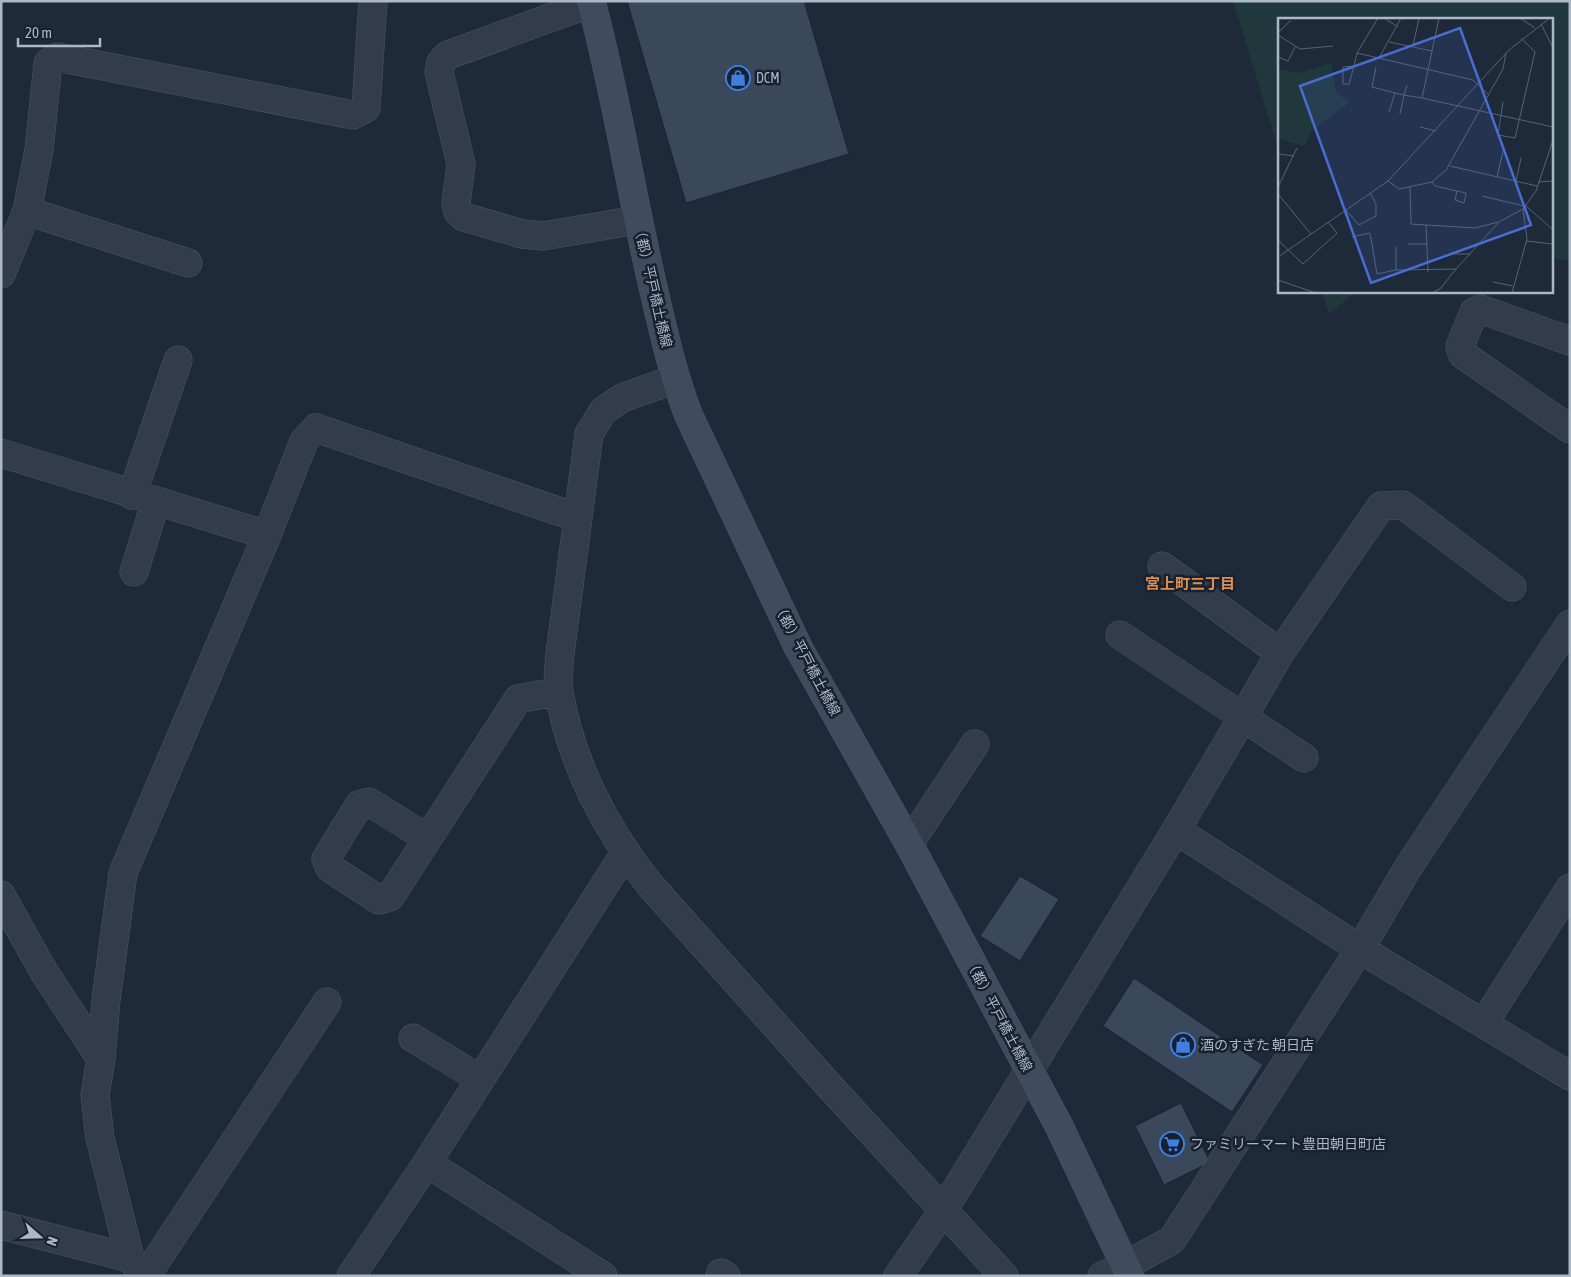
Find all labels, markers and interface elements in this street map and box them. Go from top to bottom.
scale bar [18,15,100,47]
inset map [1278,18,1554,292]
text: 20 m [25,24,52,41]
shop icon: DCM [725,65,751,91]
place label: DCM [756,70,780,86]
street label: （都）平戸橋土橋線 [631,223,675,349]
district label: 宮上町三丁目 [1145,575,1235,592]
street label: （都）平戸橋土橋線 [770,600,844,718]
street label: （都）平戸橋土橋線 [962,956,1036,1074]
shop icon: 酒のすぎた 朝日店 [1170,1032,1196,1058]
place label: 酒のすぎた 朝日店 [1200,1037,1314,1053]
supermarket icon: ファミリーマート豊田朝日町店 [1159,1131,1185,1157]
place label: ファミリーマート豊田朝日町店 [1190,1136,1386,1152]
north arrow [15,1212,65,1262]
text: N [43,1235,61,1248]

